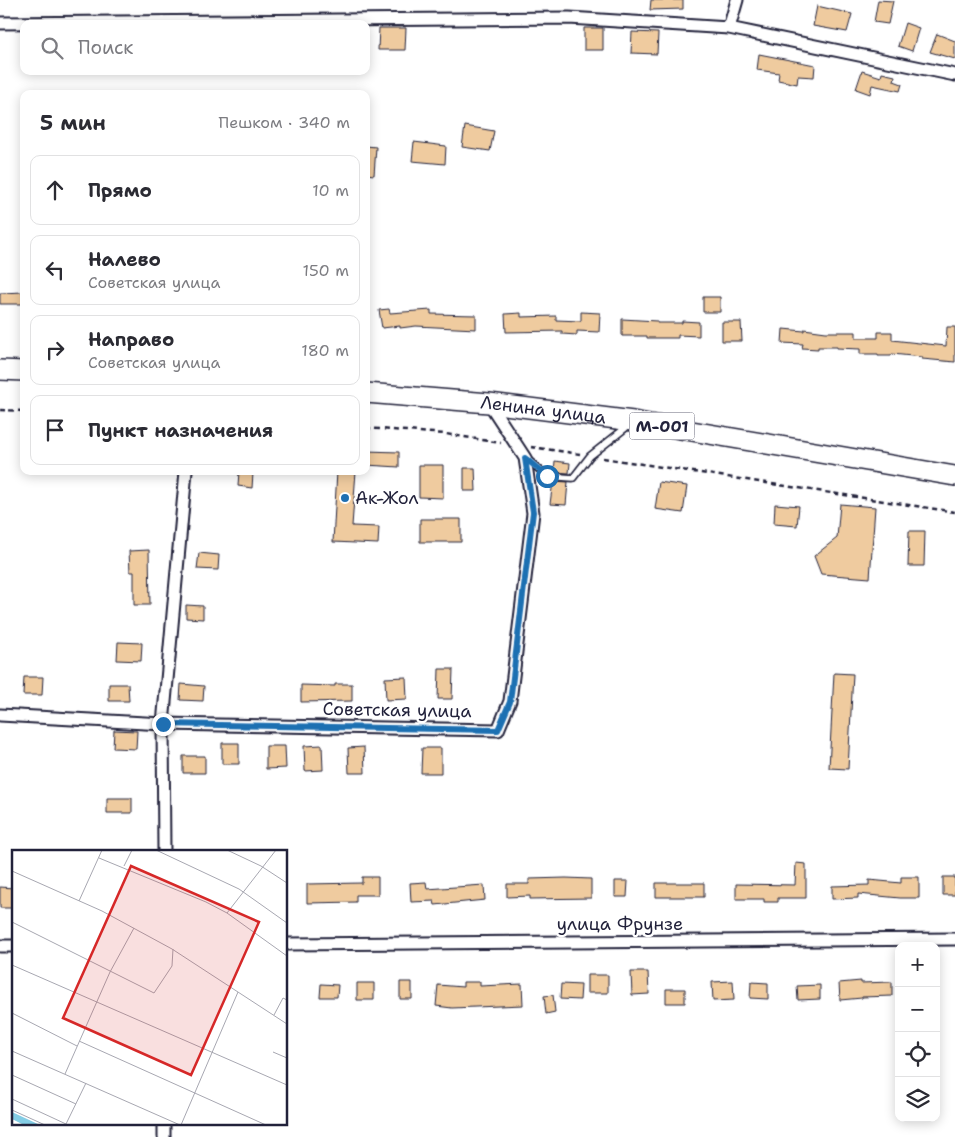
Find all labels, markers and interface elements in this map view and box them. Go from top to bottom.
search box [20,20,370,75]
icon: search [38,34,66,62]
text: Поиск [78,35,133,60]
text: 5 мин [40,109,106,137]
text: Пешком · 340 m [219,112,350,133]
icon: ahead [41,176,69,204]
text: Прямо [88,178,152,203]
text: 10 m [312,180,349,201]
text: Налево [88,247,161,272]
icon: left [41,256,69,284]
text: 150 m [302,260,349,281]
text: Советская улица [88,272,220,293]
text: Направо [88,327,174,352]
icon: right [41,336,69,364]
text: 180 m [301,340,349,361]
text: Советская улица [88,352,220,373]
street label: Ленина улица [479,390,607,430]
road number: М-001 [630,412,694,440]
icon: arrive [41,416,69,444]
text: Пункт назначения [88,418,273,443]
route start [536,465,559,488]
place label: Ак-Жол [355,486,419,510]
marker: Ак-Жол [339,492,351,504]
street label: Советская улица [322,697,472,723]
route end [152,713,175,736]
inset map [12,850,288,1124]
street label: улица Фрунзе [557,912,683,936]
map controls [895,942,940,1122]
button: + [895,942,940,987]
button: − [895,987,940,1032]
button: locate [895,1032,940,1077]
button: layers [895,1077,940,1122]

